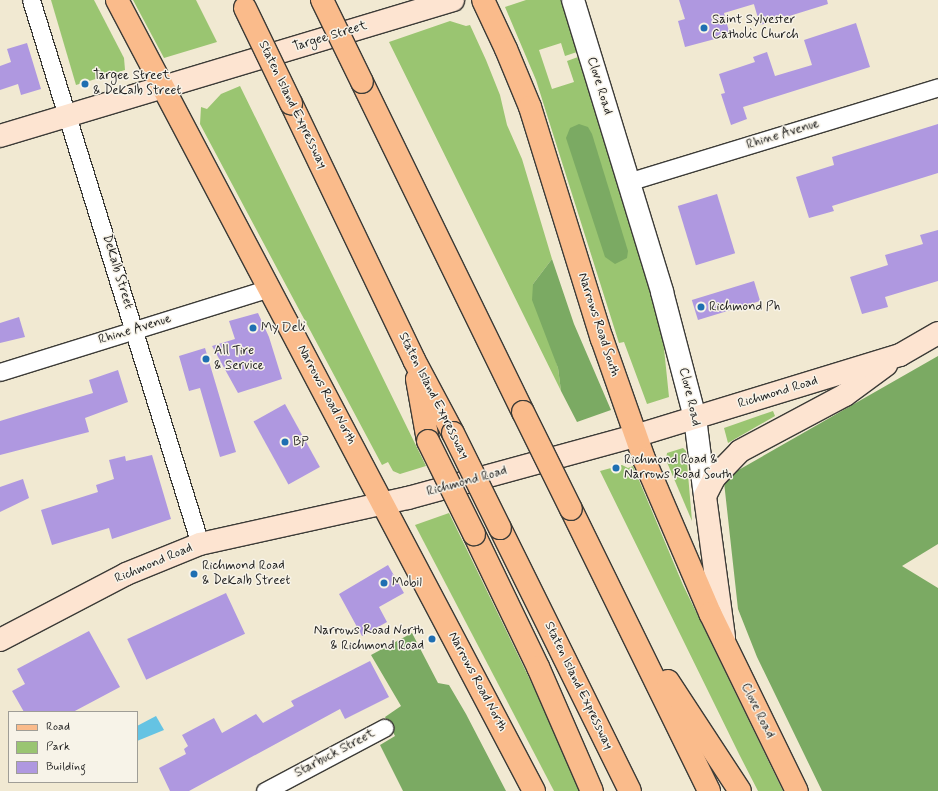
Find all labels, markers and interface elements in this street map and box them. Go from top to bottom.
place label: Saint Sylvester Catholic Church [712,13,802,44]
street label: Targee Street [291,18,369,56]
marker: Saint Sylvester Catholic Church [699,23,709,33]
street label: Staten Island Expressway [252,34,332,176]
street label: Clove Road [583,56,615,116]
place label: Targee Street & DeKalb Street [93,69,184,100]
marker: Targee Street & DeKalb Street [80,79,90,89]
street label: Rhine Avenue [744,116,822,154]
street label: DeKalb Street [98,232,136,312]
street label: Narrows Road South [574,272,622,378]
place label: Richmond Ph [709,299,780,315]
marker: Richmond Ph [696,302,706,312]
street label: Rhine Avenue [96,311,174,349]
place label: My Deli [261,320,304,336]
marker: My Deli [248,323,258,333]
street label: Staten Island Expressway [392,326,474,466]
street label: Narrows Road North [294,343,358,447]
place label: All Tire & Service [214,344,264,375]
marker: All Tire & Service [201,354,211,364]
street label: Clove Road [675,367,703,427]
street label: Richmond Road [736,373,820,413]
place label: BP [293,434,309,450]
marker: BP [280,437,290,447]
place label: Richmond Road & Narrows Road South [624,453,731,484]
marker: Richmond Road & Narrows Road South [611,463,621,473]
street label: Richmond Road [425,464,509,500]
street label: Richmond Road [113,541,195,587]
place label: Richmond Road & DeKalb Street [202,559,293,590]
marker: Richmond Road & DeKalb Street [189,569,199,579]
place label: Mobil [392,575,422,591]
marker: Mobil [379,578,389,588]
street label: Staten Island Expressway [538,615,618,757]
place label: Narrows Road North & Richmond Road [315,624,424,655]
street label: Narrows Road North [445,630,509,734]
marker: Narrows Road North & Richmond Road [427,634,437,644]
street label: Clove Road [737,681,777,741]
legend [8,711,138,783]
text: Road [46,719,70,735]
street label: Starbuck Street [292,726,378,782]
text: Park [46,739,70,755]
text: Building [46,759,86,775]

